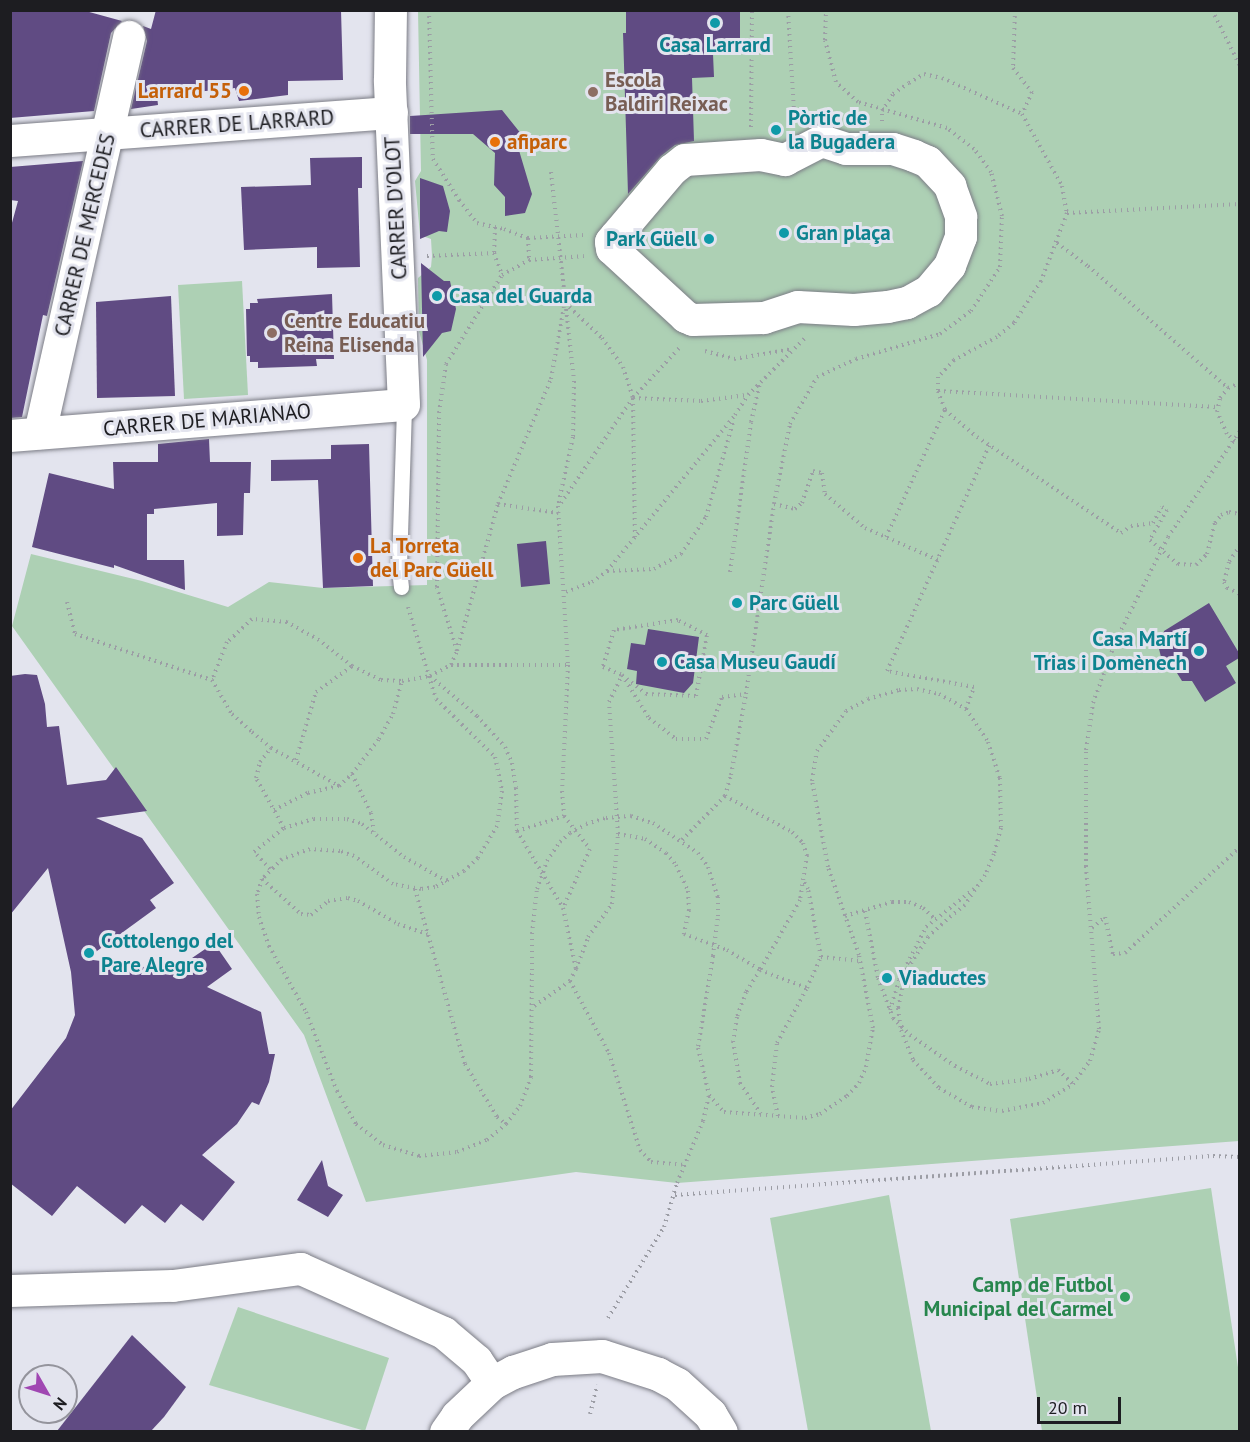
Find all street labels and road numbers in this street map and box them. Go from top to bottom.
street label: CARRER DE LARRARD [139,105,335,143]
street label: CARRER DE MERCEDES [49,131,121,339]
street label: CARRER D'OLOT [380,136,412,280]
street label: CARRER DE MARIANAO [102,398,312,442]

